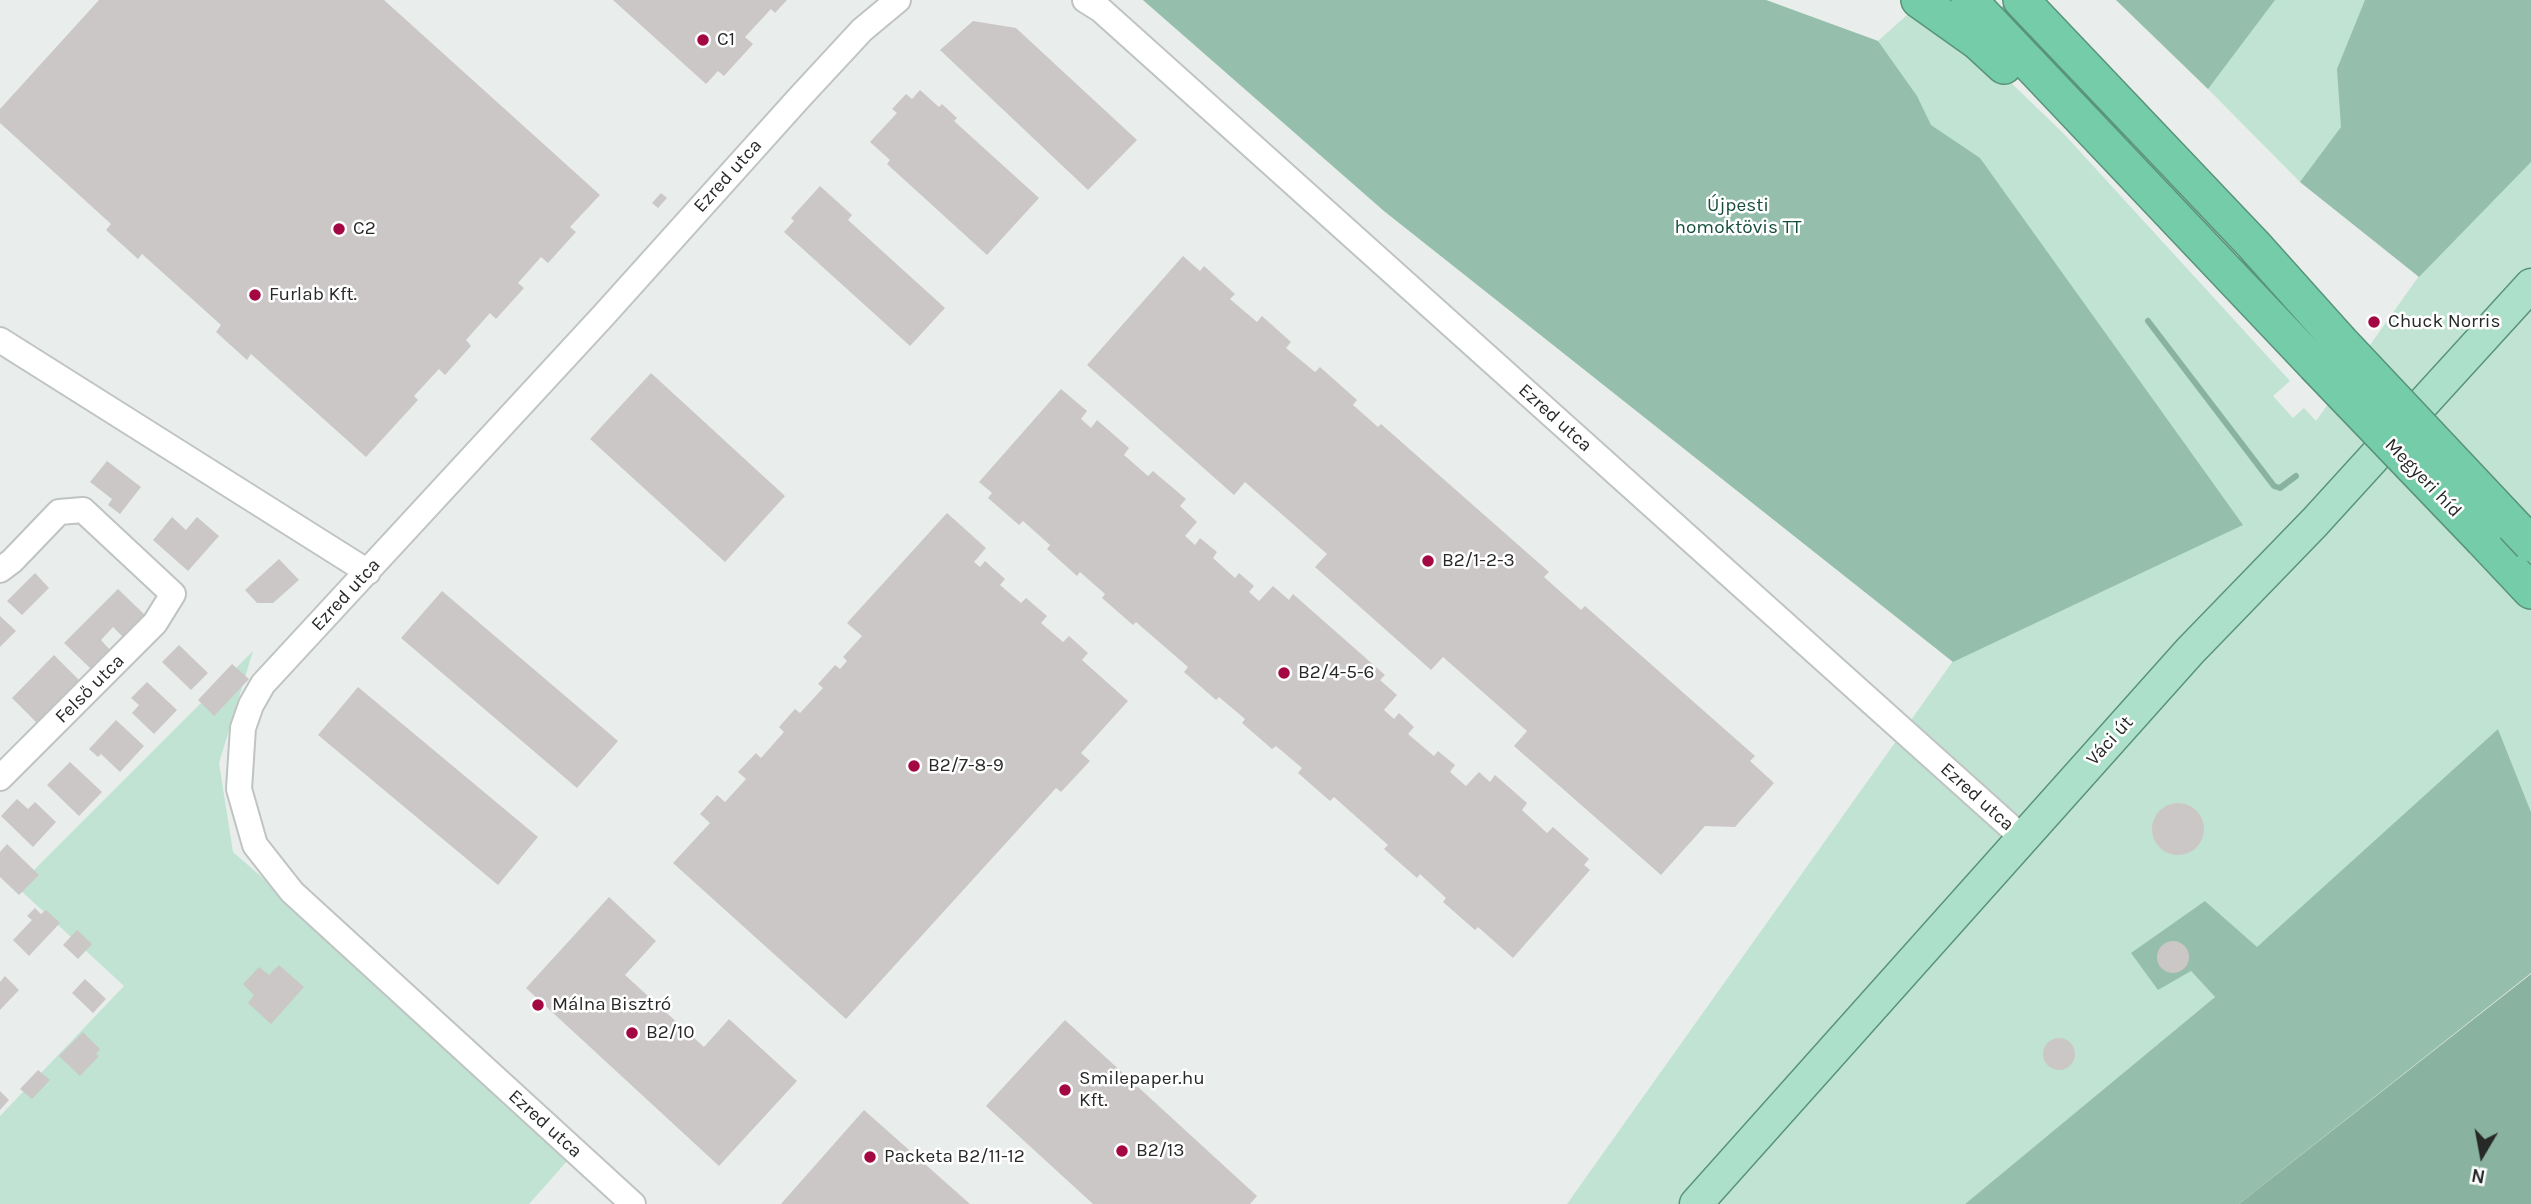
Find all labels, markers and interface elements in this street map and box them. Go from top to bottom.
place label: C1 [717,29,735,51]
marker: C1 [695,32,711,48]
street label: Ezred utca [689,135,767,217]
park label: Újpesti homoktövis TT [1675,195,1801,239]
place label: C2 [353,218,376,240]
marker: C2 [331,221,347,237]
place label: Furlab Kft. [269,284,357,306]
marker: Furlab Kft. [247,287,263,303]
place label: Chuck Norris [2388,311,2500,333]
marker: Chuck Norris [2366,314,2382,330]
street label: Ezred utca [1514,379,1596,457]
street label: Megyeri híd [2380,434,2466,522]
place label: B2/1-2-3 [1442,550,1515,572]
marker: B2/1-2-3 [1420,553,1436,569]
street label: Ezred utca [307,554,385,636]
street label: Felső utca [51,650,129,728]
place label: B2/4-5-6 [1298,662,1374,684]
marker: B2/4-5-6 [1276,665,1292,681]
street label: Váci út [2082,711,2138,771]
place label: B2/7-8-9 [928,755,1004,777]
marker: B2/7-8-9 [906,758,922,774]
street label: Ezred utca [1936,758,2018,836]
place label: Málna Bisztró [552,994,671,1016]
marker: Málna Bisztró [530,997,546,1013]
place label: B2/10 [646,1022,695,1044]
marker: B2/10 [624,1025,640,1041]
place label: Smilepaper.hu Kft. [1079,1068,1205,1112]
marker: Smilepaper.hu Kft. [1057,1082,1073,1098]
street label: Ezred utca [504,1085,586,1163]
north arrow [2447,1120,2517,1190]
place label: B2/13 [1136,1140,1185,1162]
marker: B2/13 [1114,1143,1130,1159]
place label: Packeta B2/11-12 [884,1146,1025,1168]
marker: Packeta B2/11-12 [862,1149,878,1165]
text: N [2470,1164,2487,1188]

